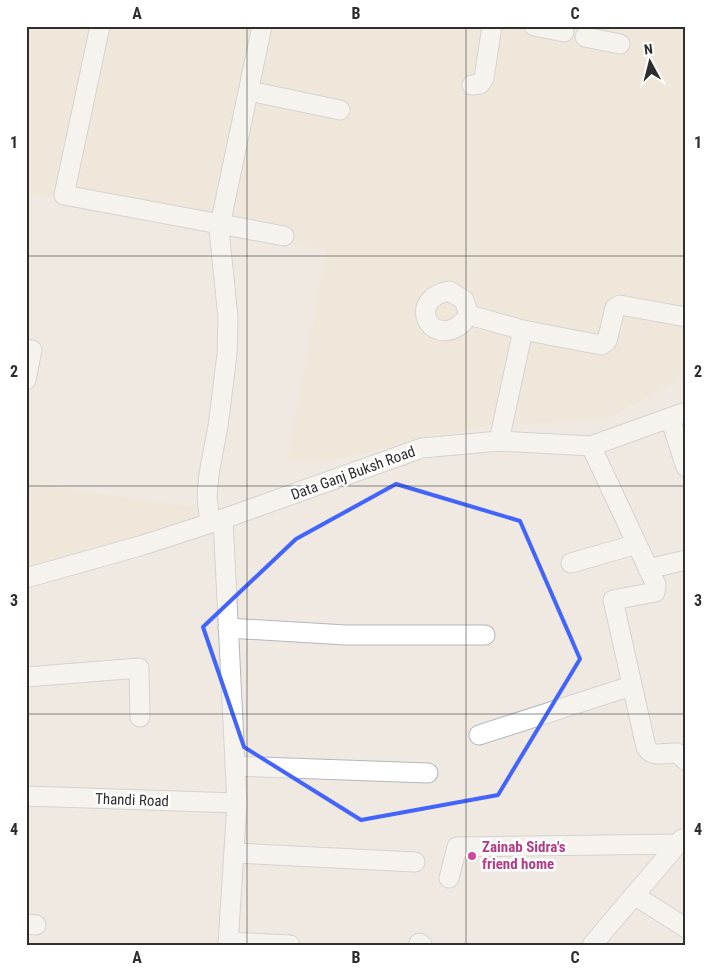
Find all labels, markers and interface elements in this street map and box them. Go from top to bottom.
text: A [132,4,142,23]
text: B [352,4,361,23]
text: C [570,4,580,23]
north arrow [624,38,674,88]
text: N [643,41,654,58]
text: 1 [10,133,18,152]
text: 1 [694,133,702,152]
text: 2 [10,362,18,381]
text: 2 [694,362,702,381]
street label: Data Ganj Buksh Road [288,442,418,504]
text: 3 [10,591,18,610]
text: 3 [694,591,702,610]
street label: Thandi Road [95,790,169,810]
text: 4 [10,820,18,839]
text: 4 [694,820,702,839]
place label: Zainab Sidra's friend home [482,838,566,873]
marker: Zainab Sidra's friend home [466,850,478,862]
text: A [132,948,142,967]
text: B [352,948,361,967]
text: C [570,948,580,967]

